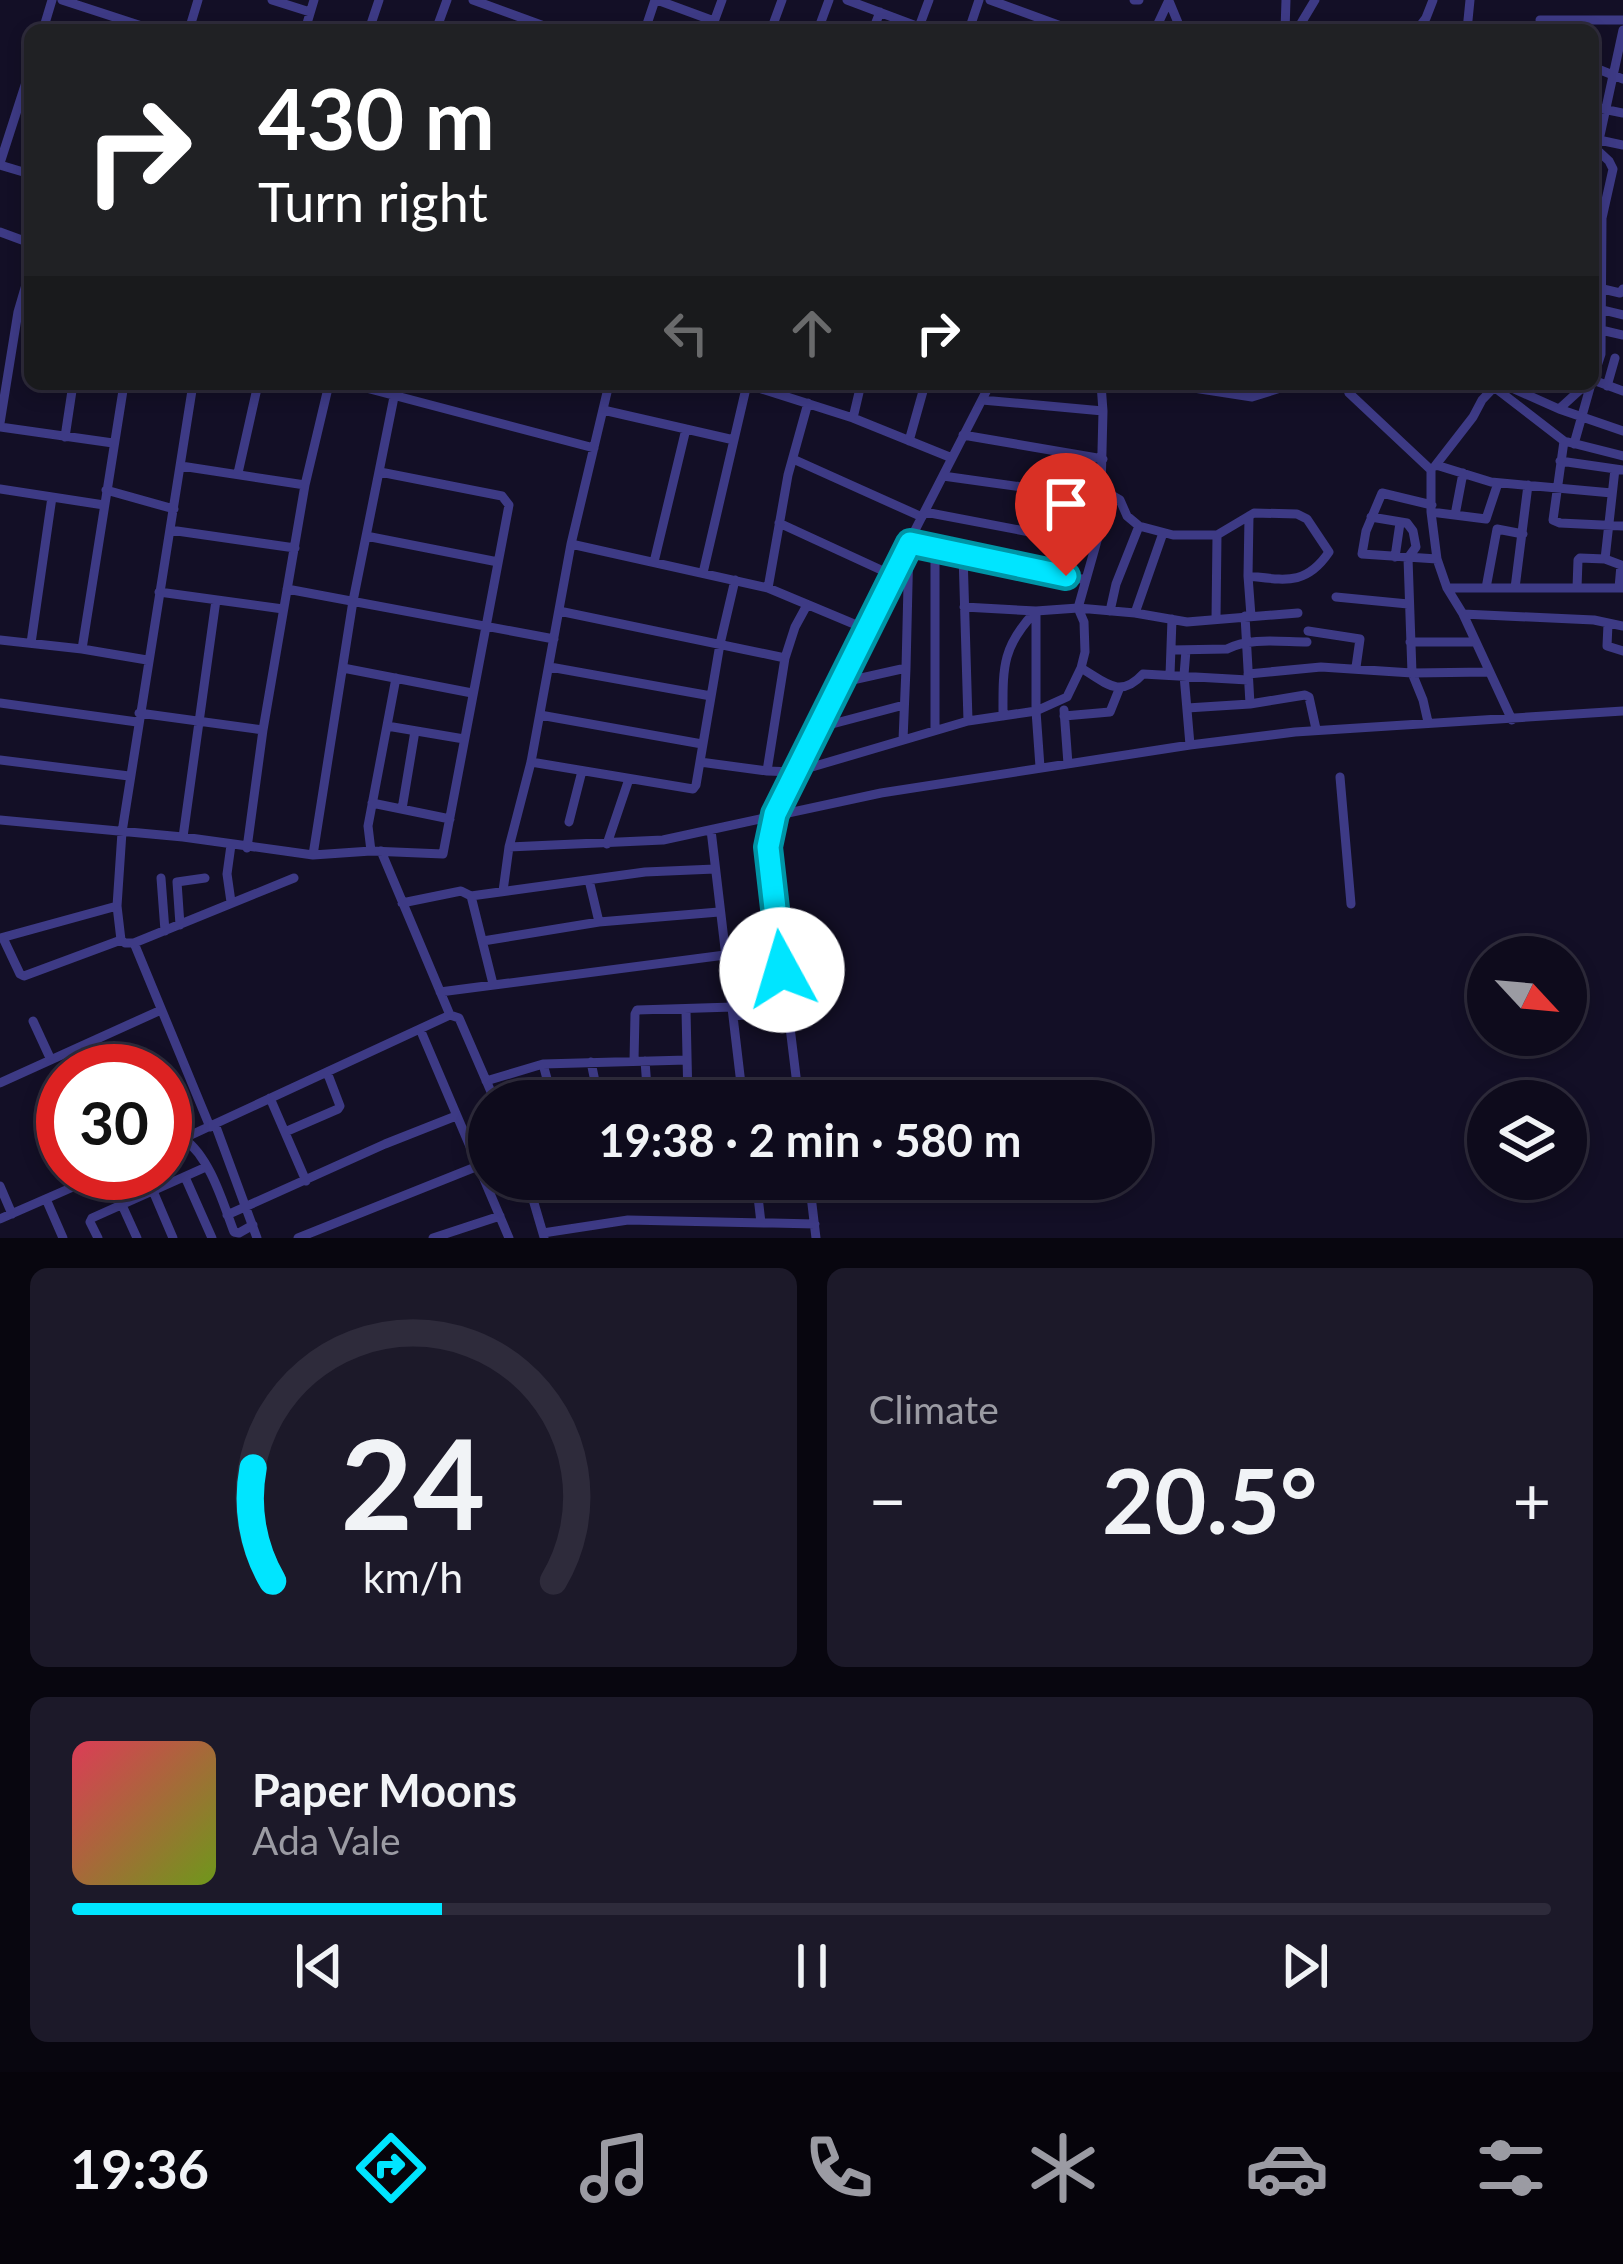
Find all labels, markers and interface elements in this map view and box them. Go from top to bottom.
text: 430 m [258,67,495,168]
icon: right [60,72,216,228]
text: Turn right [258,169,488,234]
icon: left [653,300,719,366]
icon: ahead [779,300,845,366]
icon: right [905,300,971,366]
pin [1015,453,1117,576]
icon: arrive [1033,471,1099,537]
position arrow [719,907,845,1033]
north arrow [1467,936,1587,1056]
map controls [1467,936,1587,1200]
speed limit sign: 30 [36,1044,192,1200]
button: layers [1467,1080,1587,1200]
text: 19:38 · 2 min · 580 m [599,1113,1021,1167]
text: Climate [869,1386,999,1432]
text: 24 [341,1407,486,1557]
text: 20.5° [1102,1445,1317,1553]
text: − [869,1460,907,1539]
text: + [1513,1460,1551,1539]
text: km/h [363,1550,463,1601]
text: Paper Moons [252,1763,517,1817]
text: Ada Vale [252,1817,401,1863]
icon: previous [286,1933,352,1999]
icon: pause [779,1933,845,1999]
icon: next [1272,1933,1338,1999]
icon: directions [349,2126,433,2210]
icon: music [573,2126,657,2210]
icon: phone [797,2126,881,2210]
icon: climate [1021,2126,1105,2210]
icon: car [1245,2126,1329,2210]
icon: filters [1469,2126,1553,2210]
text: 19:36 [70,2136,209,2201]

